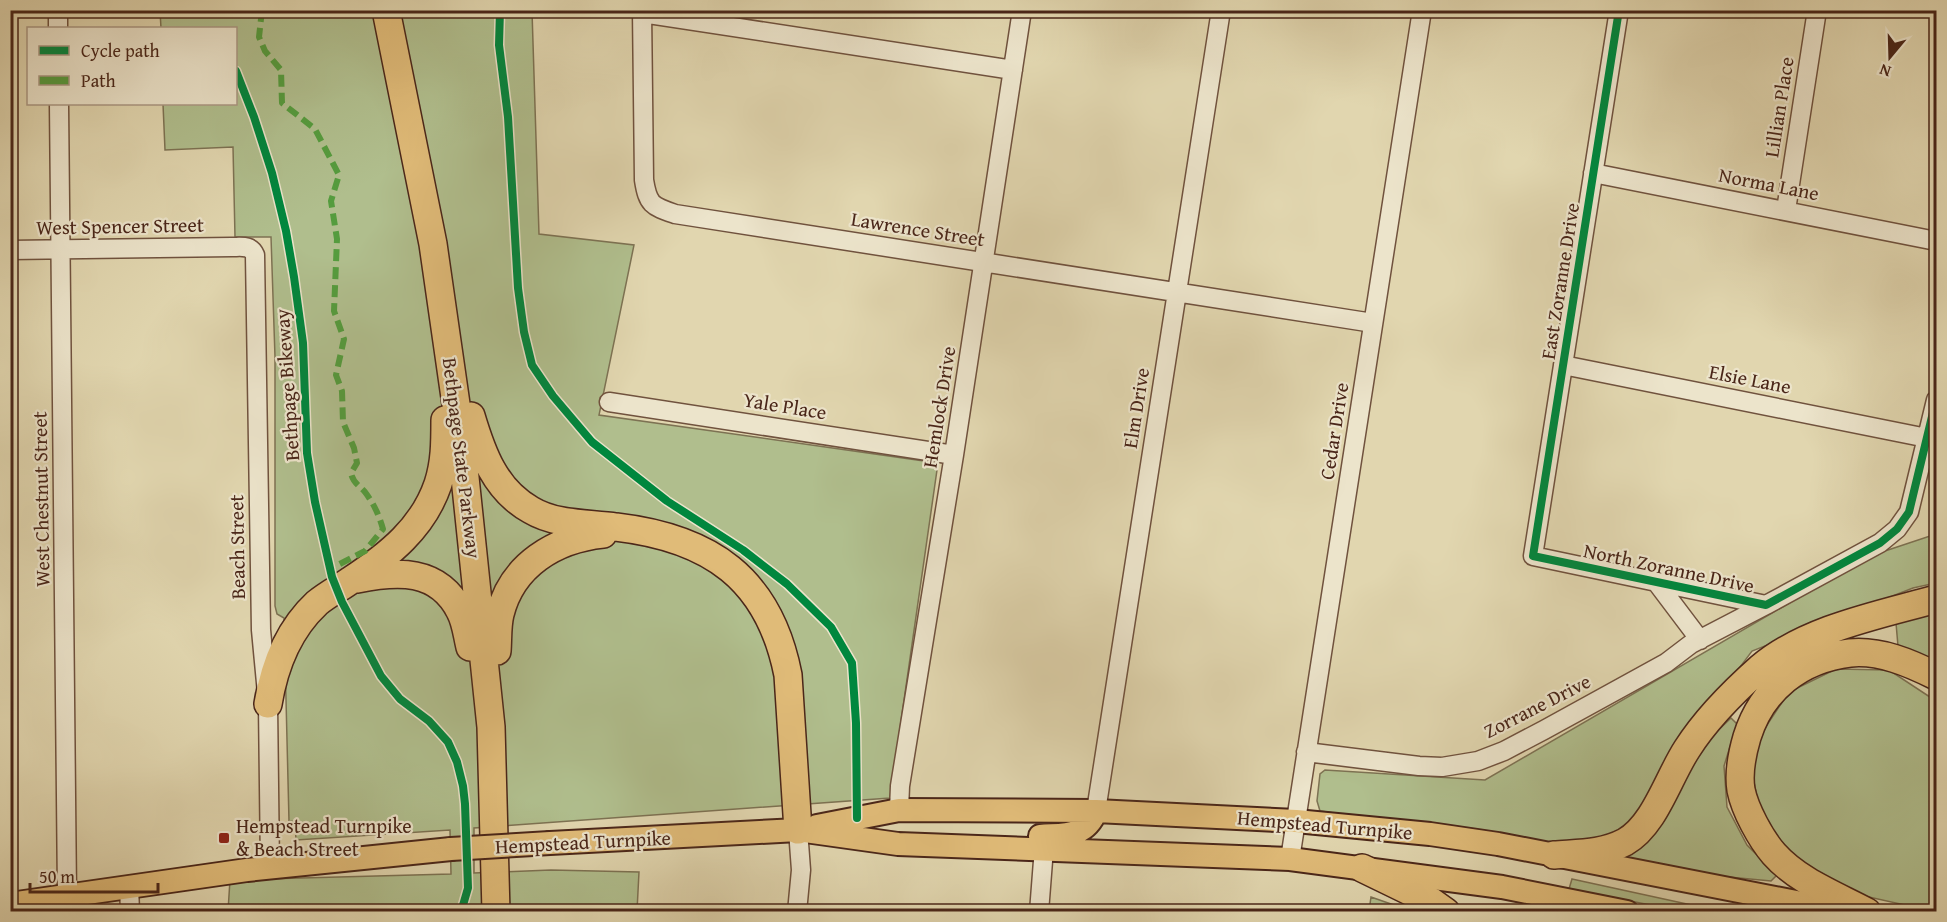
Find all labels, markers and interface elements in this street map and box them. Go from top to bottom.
legend [27,27,237,105]
north arrow [1860,27,1920,87]
text: Cycle path [81,37,160,64]
street label: Lillian Place [1756,55,1801,159]
text: N [1876,58,1894,84]
text: Path [81,67,116,94]
street label: Norma Lane [1716,160,1822,207]
street label: East Zoranne Drive [1533,200,1586,361]
street label: Lawrence Street [849,204,987,253]
street label: West Spencer Street [36,210,204,241]
street label: Bethpage Bikeway [267,308,306,462]
street label: Hemlock Drive [915,344,962,470]
street label: Bethpage State Parkway [436,356,489,560]
street label: Elsie Lane [1707,356,1794,401]
street label: Elm Drive [1115,365,1156,450]
street label: Cedar Drive [1312,380,1355,482]
street label: Yale Place [741,385,829,426]
street label: West Chestnut Street [24,411,57,587]
street label: Beach Street [221,494,252,600]
street label: North Zoranne Drive [1581,535,1757,600]
street label: Zorrane Drive [1478,666,1595,745]
street label: Hempstead Turnpike [1236,802,1414,847]
place label: Hempstead Turnpike & Beach Street [236,811,412,863]
street label: Hempstead Turnpike [494,822,671,861]
marker: Hempstead Turnpike & Beach Street [217,831,231,845]
scale bar [30,856,158,894]
text: 50 m [39,863,75,890]

